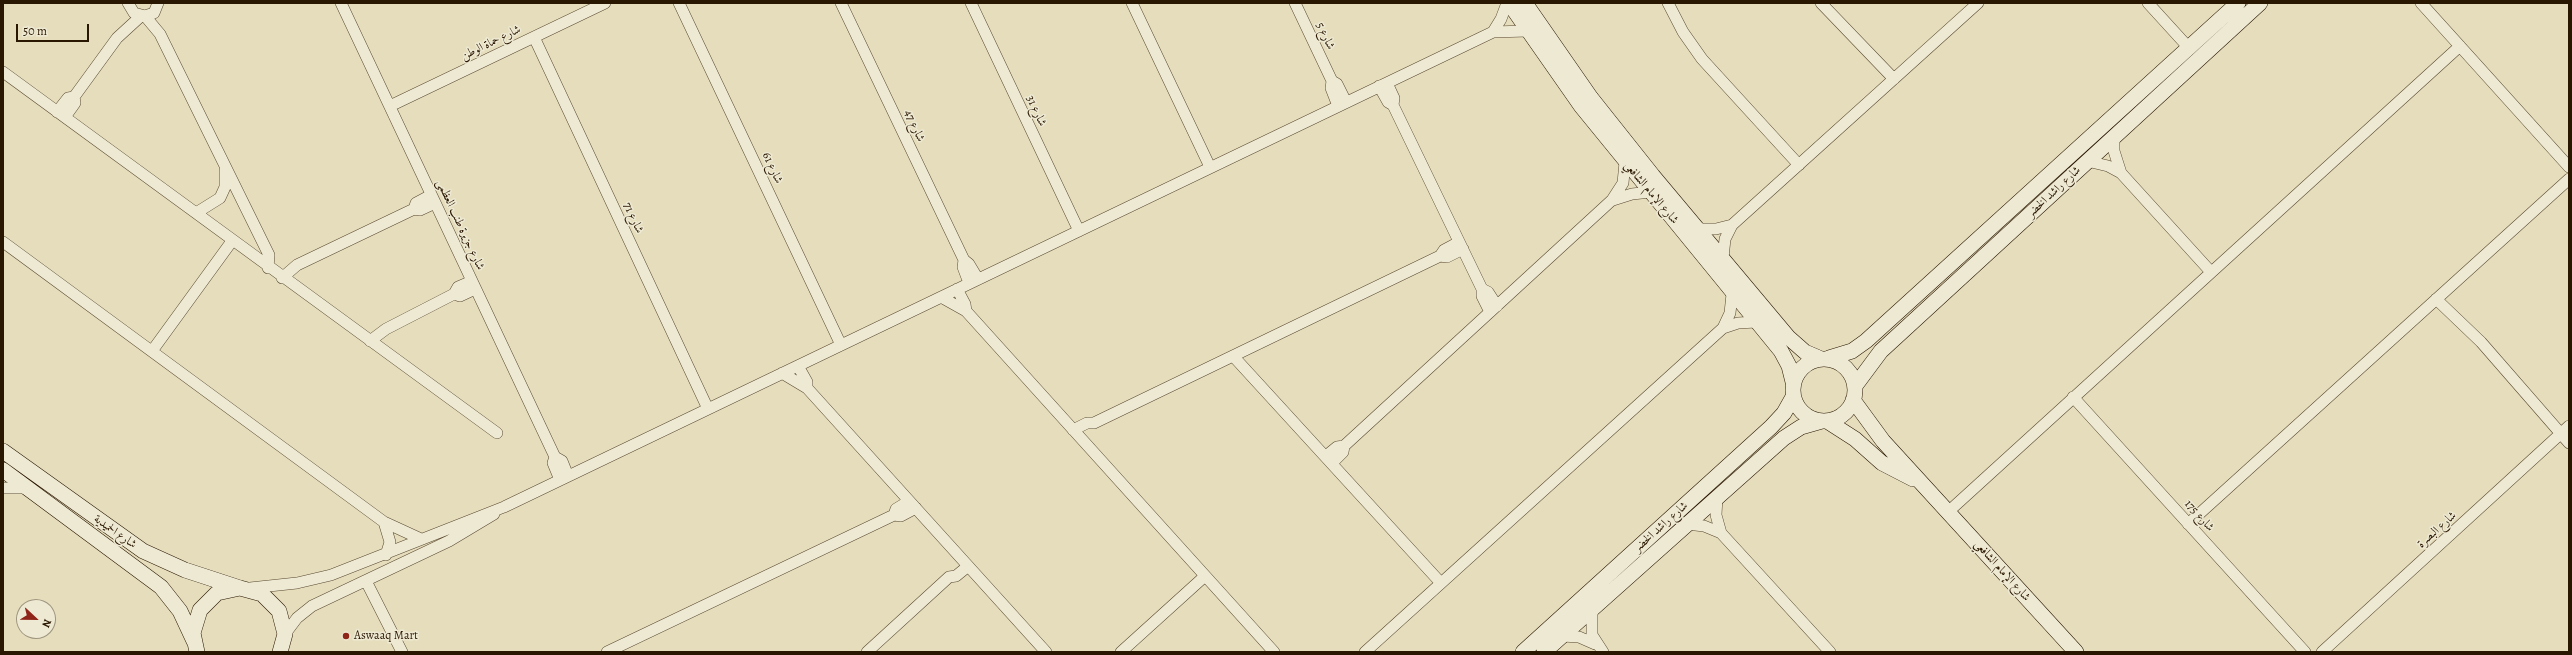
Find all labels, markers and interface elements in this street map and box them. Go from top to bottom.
scale bar [18,16,91,42]
street label: شارع 5 [1312,20,1338,52]
street label: شارع حماة الوطن [459,22,523,64]
text: 50 m [23,23,47,39]
street label: شارع 31 [1023,93,1049,129]
street label: شارع 47 [900,108,928,144]
street label: شارع 61 [759,150,785,186]
street label: شارع الإمام الشافعي [1621,159,1681,227]
street label: شارع راشد الخضر [2024,163,2084,221]
street label: شارع جزيرة طنب العظمى [433,177,487,273]
street label: شارع 71 [620,200,646,236]
street label: شارع 175 [2181,497,2217,535]
street label: شارع راشد الخضر [1631,499,1691,555]
street label: شارع البصرة [2414,509,2460,551]
street label: شارع الحميدية [91,512,139,552]
street label: شارع الإمام الشافعي [1971,538,2033,604]
north arrow [16,599,56,639]
text: N [38,617,55,630]
place label: Aswaaq Mart [354,629,418,643]
marker: Aswaaq Mart [341,631,351,641]

